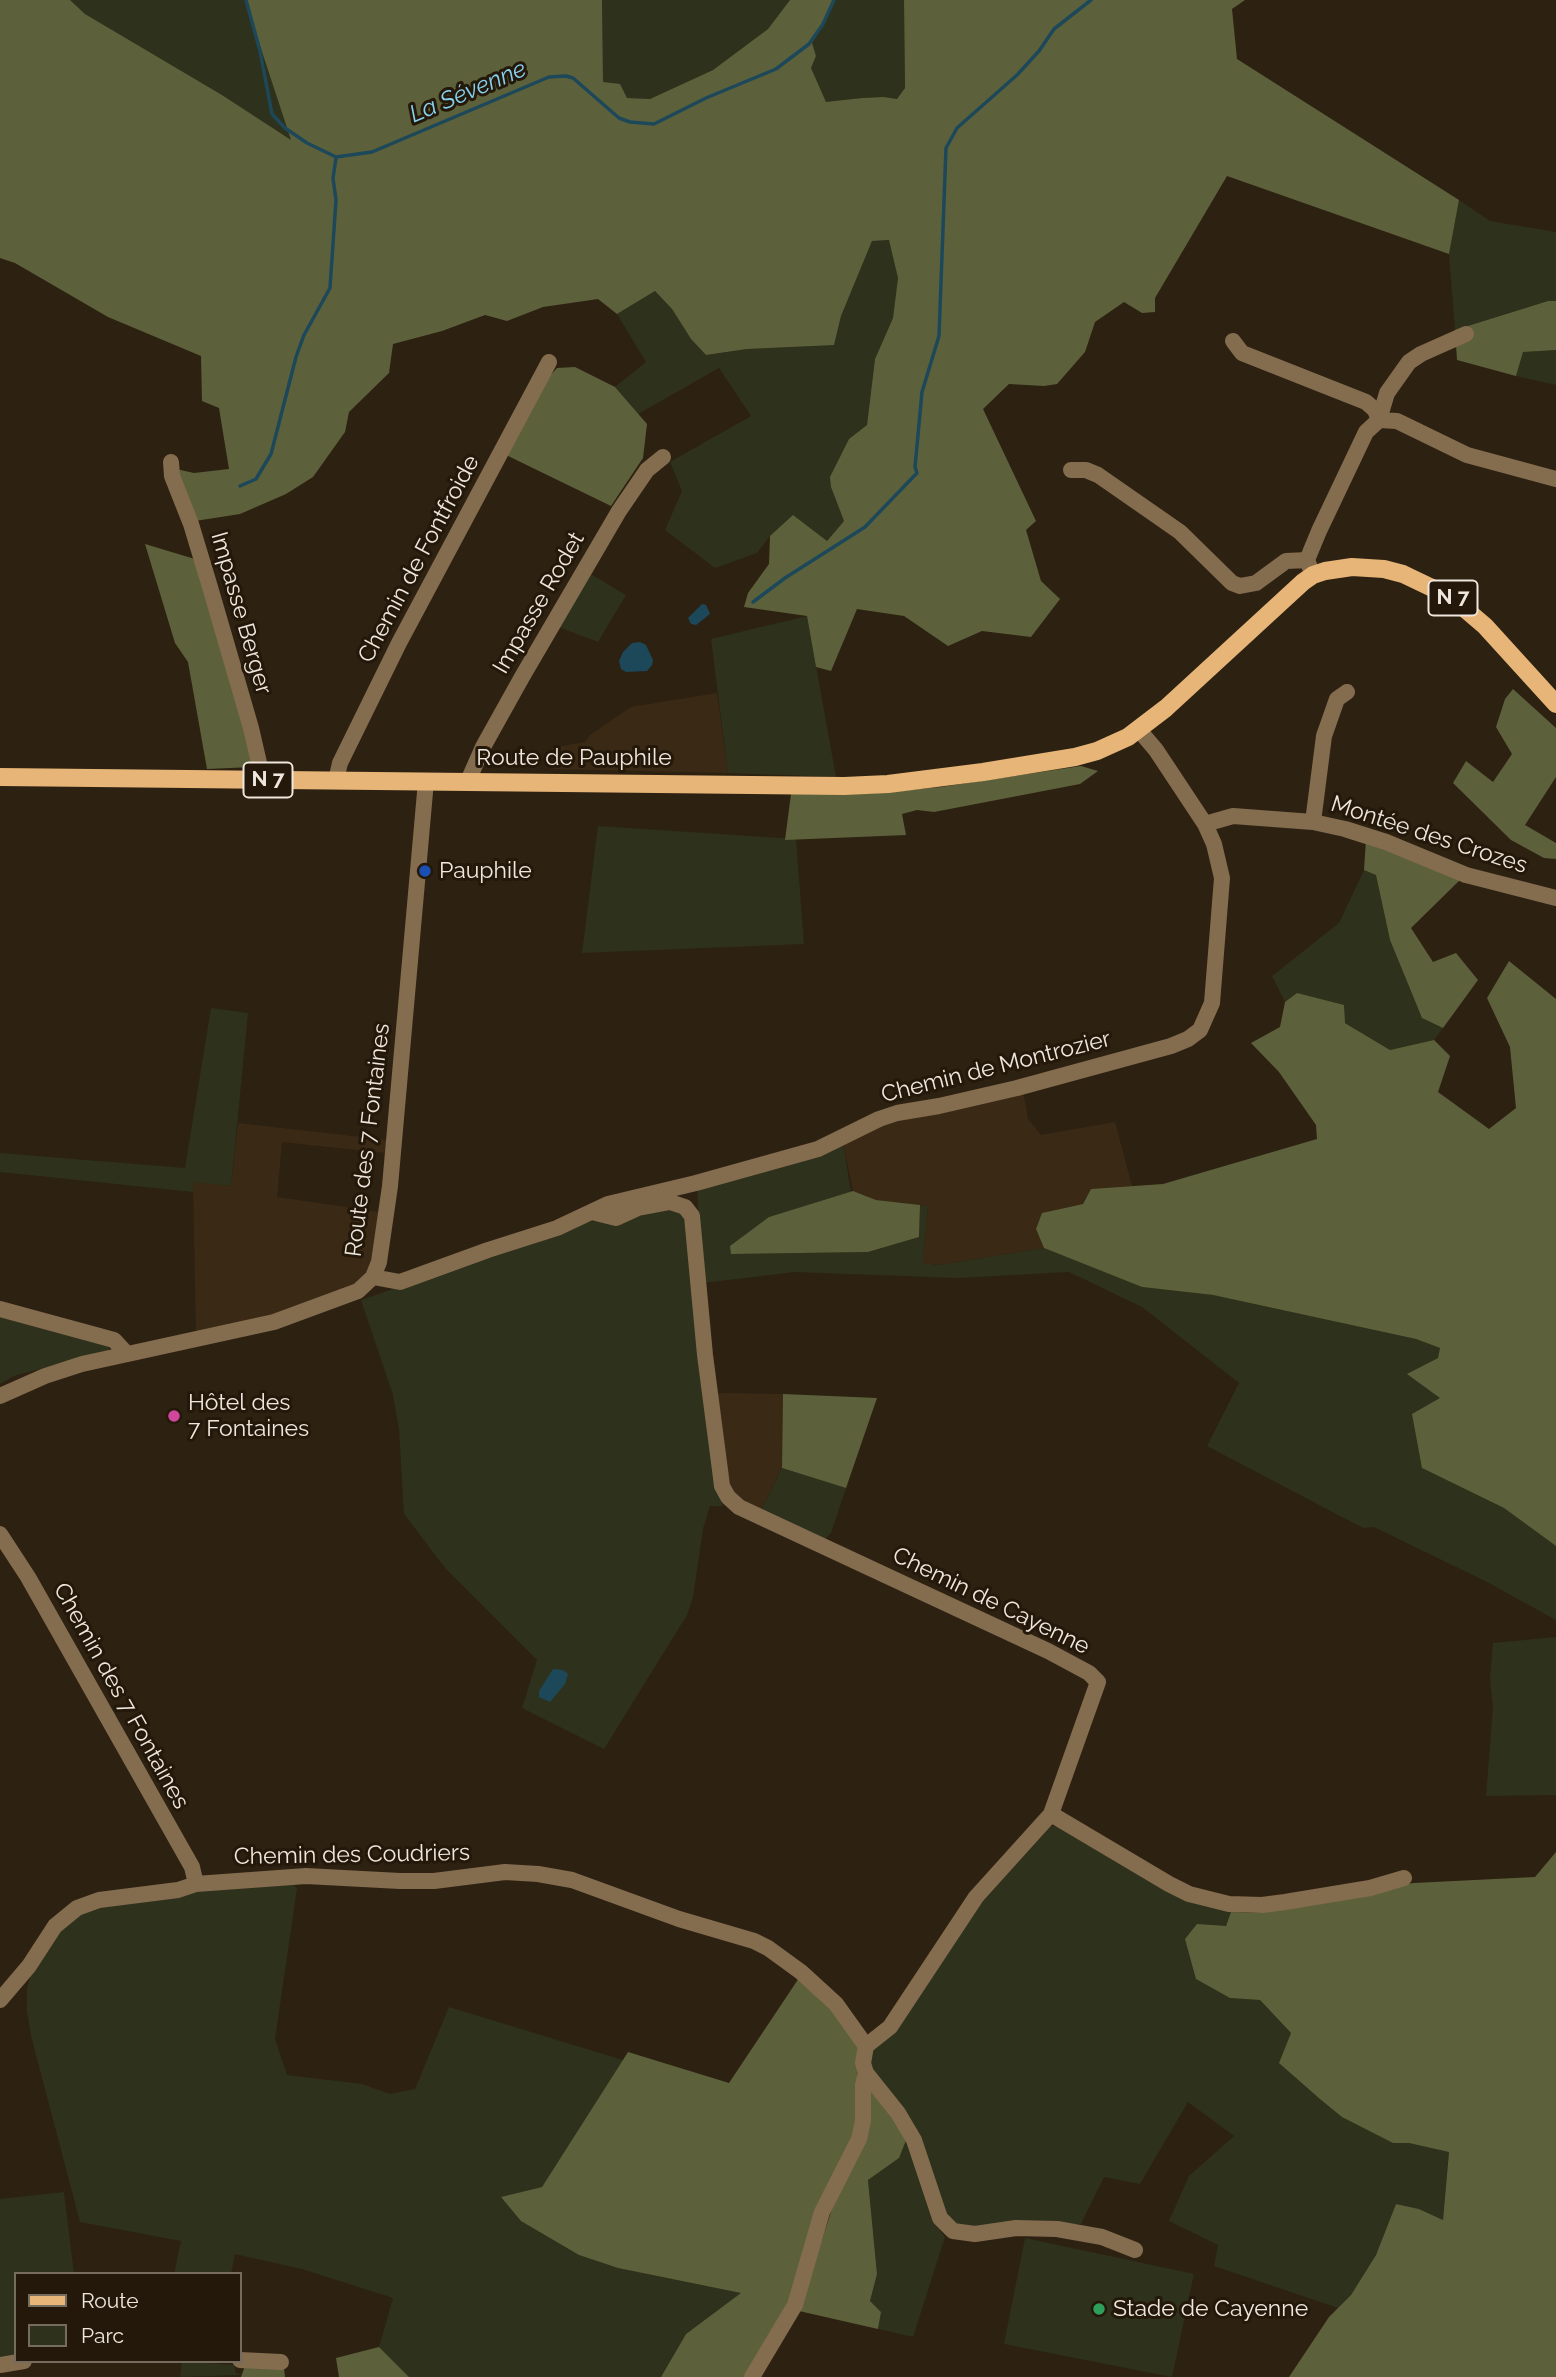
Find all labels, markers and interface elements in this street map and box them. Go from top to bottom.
water label: La Sévenne [405,55,531,129]
street label: Chemin de Fontfroide [353,451,485,667]
street label: Impasse Rodet [487,527,591,679]
street label: Impasse Berger [205,529,277,697]
road number: N 7 [1428,580,1478,616]
street label: Route de Pauphile [476,744,672,772]
road number: N 7 [244,762,292,798]
street label: Montée des Crozes [1327,790,1531,880]
place label: Pauphile [439,857,532,885]
marker: Pauphile [417,863,433,879]
street label: Route des 7 Fontaines [340,1022,396,1258]
street label: Chemin de Montrozier [878,1025,1114,1109]
place label: Hôtel des 7 Fontaines [188,1389,309,1443]
marker: Hôtel des 7 Fontaines [166,1408,182,1424]
street label: Chemin de Cayenne [888,1541,1094,1661]
street label: Chemin des 7 Fontaines [47,1578,195,1814]
street label: Chemin des Coudriers [234,1839,470,1871]
legend [14,2272,242,2363]
text: Route [81,2288,139,2313]
place label: Stade de Cayenne [1113,2295,1308,2323]
marker: Stade de Cayenne [1091,2301,1107,2317]
text: Parc [81,2323,124,2348]

